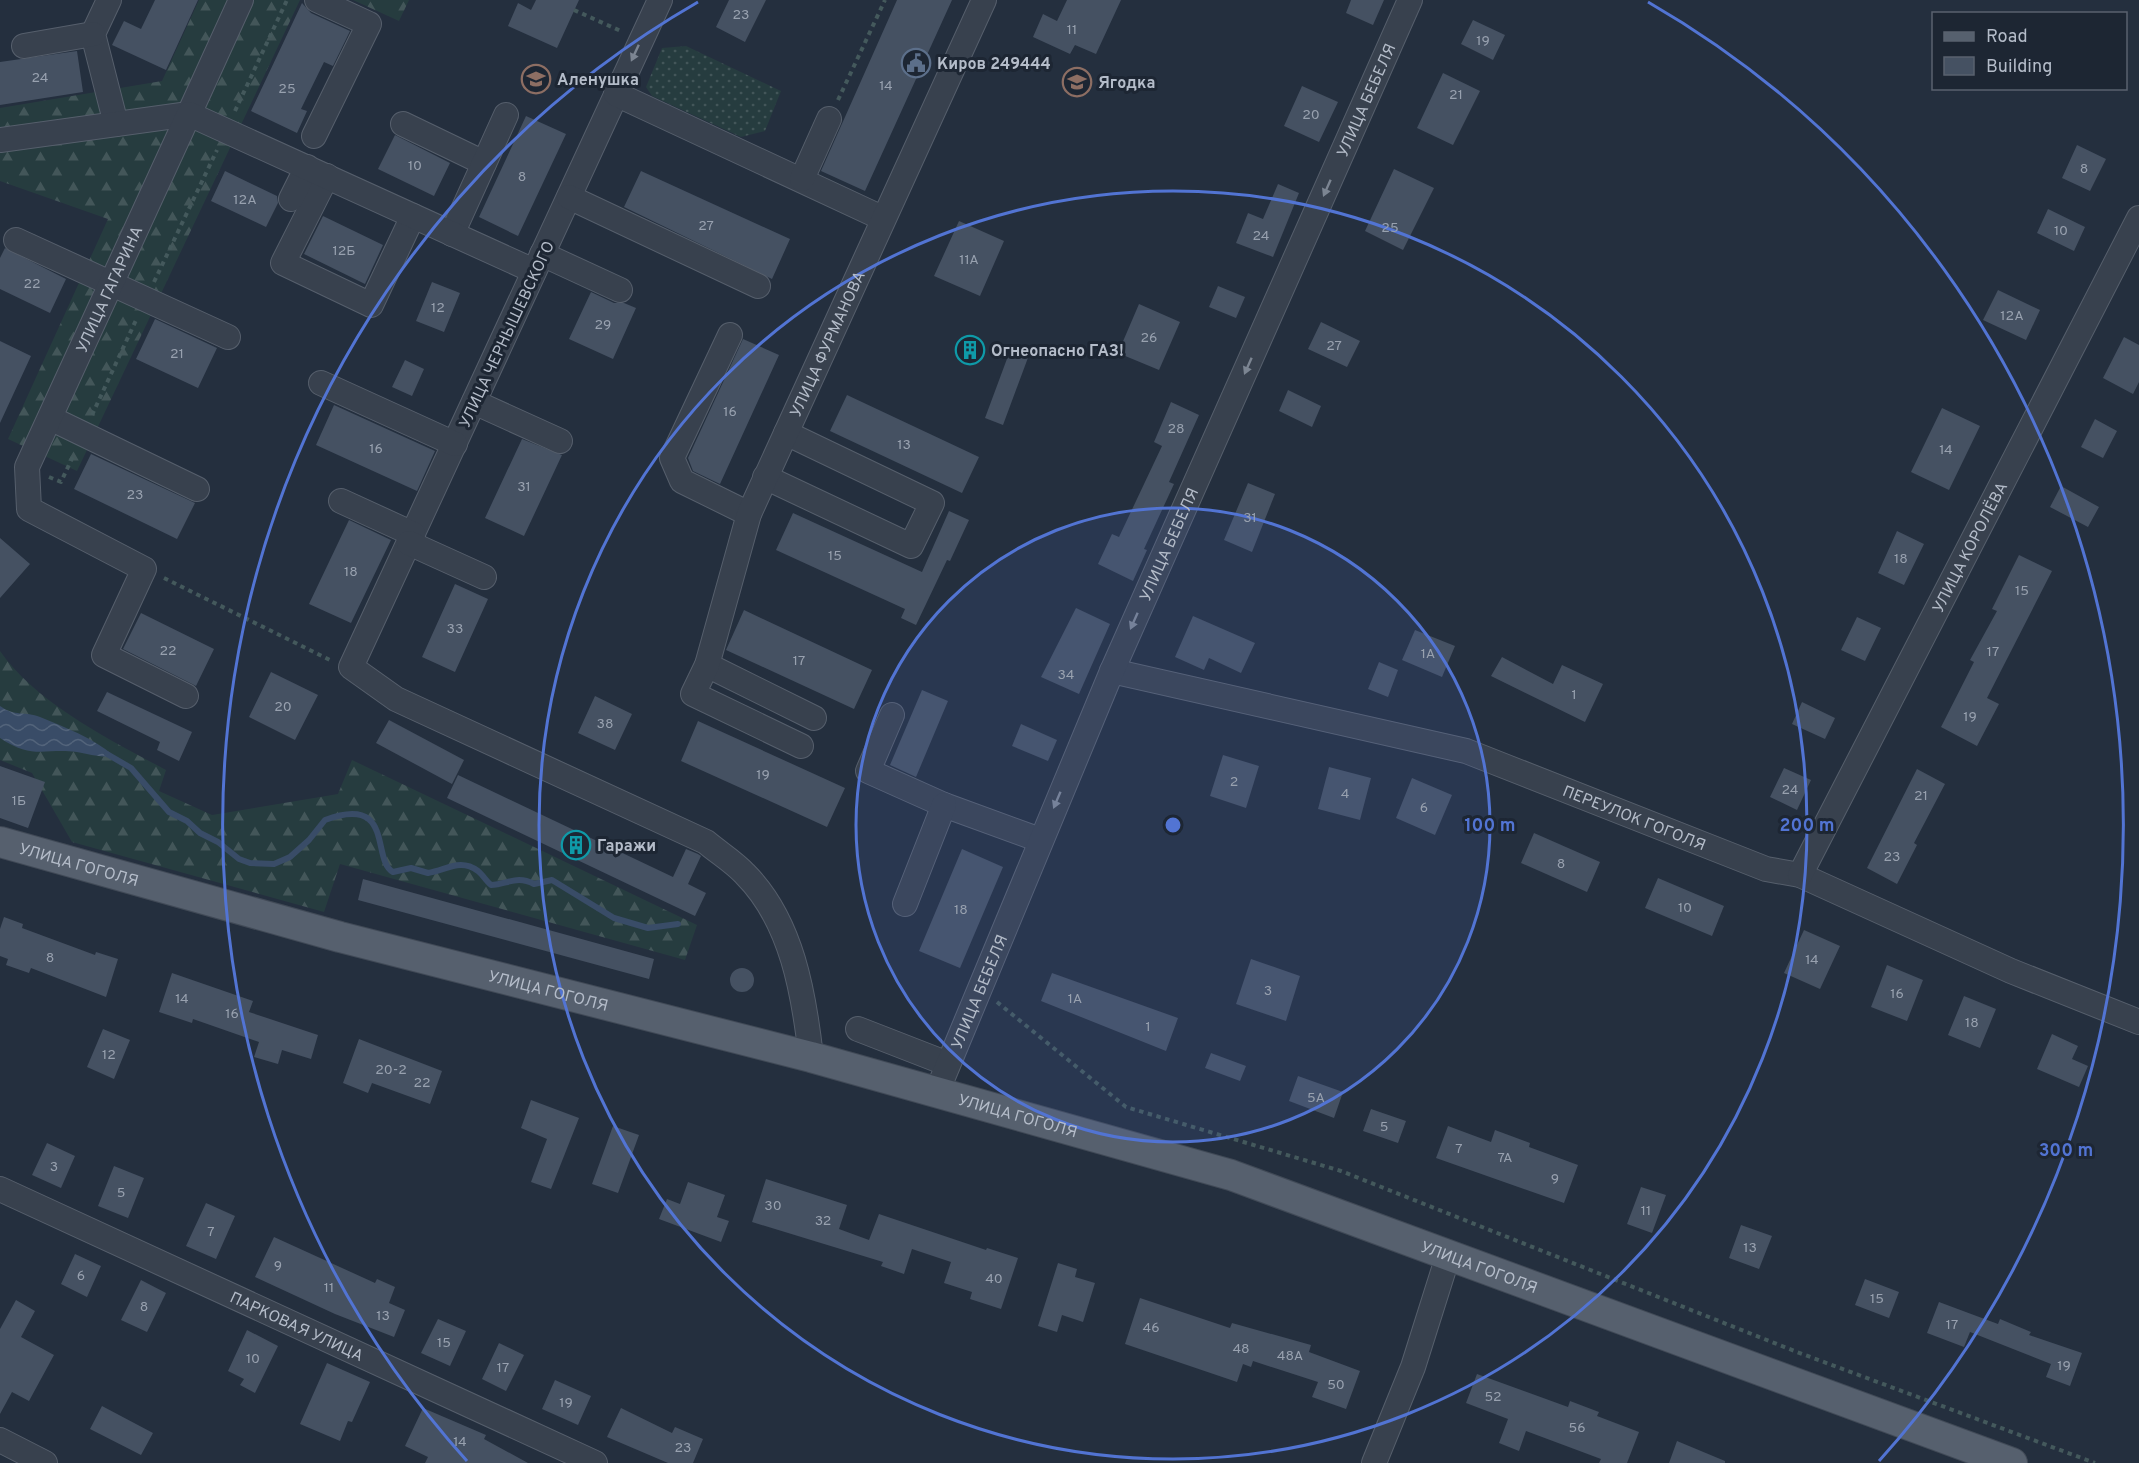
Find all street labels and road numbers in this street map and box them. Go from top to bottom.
street label: УЛИЦА БЕБЕЛЯ [1333,41,1401,161]
street label: УЛИЦА ГАГАРИНА [73,223,148,357]
street label: УЛИЦА ЧЕРНЫШЕВСКОГО [456,238,560,432]
street label: УЛИЦА ФУРМАНОВА [787,268,871,421]
street label: УЛИЦА КОРОЛЁВА [1929,479,2013,617]
street label: УЛИЦА БЕБЕЛЯ [1136,485,1204,605]
street label: ПЕРЕУЛОК ГОГОЛЯ [1559,782,1708,856]
street label: УЛИЦА ГОГОЛЯ [16,840,140,892]
street label: УЛИЦА БЕБЕЛЯ [948,932,1013,1053]
street label: УЛИЦА ГОГОЛЯ [486,967,610,1017]
street label: УЛИЦА ГОГОЛЯ [955,1091,1079,1143]
street label: УЛИЦА ГОГОЛЯ [1417,1238,1540,1299]
street label: ПАРКОВАЯ УЛИЦА [226,1288,366,1367]

